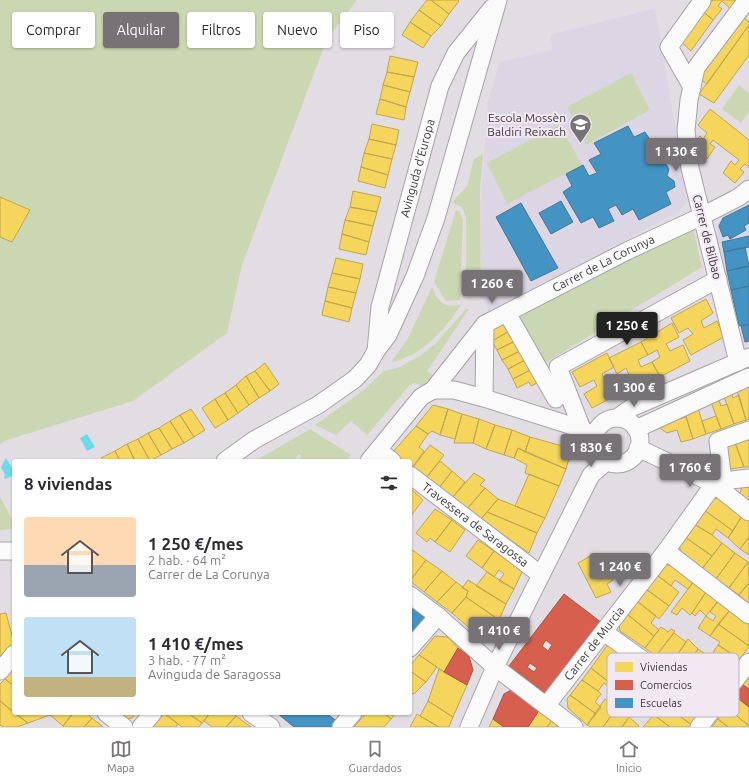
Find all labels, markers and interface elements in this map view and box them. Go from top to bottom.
chip: Comprar [12,12,95,48]
chip: Alquilar [103,12,179,48]
chip: Filtros [187,12,255,48]
chip: Nuevo [263,12,332,48]
chip: Piso [340,12,394,48]
place label: Escola Mossèn Baldiri Reixach [487,111,566,138]
school or university icon: Escola Mossèn Baldiri Reixach [568,112,594,145]
street label: Avinguda d'Europa [398,118,437,219]
pin: 1 130 € [639,138,713,172]
text: 1 130 € [655,144,697,158]
street label: Carrer de Bilbao [691,193,724,281]
street label: Carrer de La Corunya [550,232,656,294]
pin: 1 260 € [455,270,529,304]
text: 1 260 € [471,276,513,290]
pin: 1 250 € [590,312,664,346]
text: 1 250 € [606,318,648,332]
pin: 1 300 € [597,374,671,408]
text: 1 300 € [613,380,655,394]
pin: 1 830 € [554,434,628,468]
text: 1 830 € [570,440,612,454]
pin: 1 760 € [653,454,727,488]
text: 1 760 € [669,460,711,474]
icon: filters [378,472,400,494]
text: 8 viviendas [24,474,112,493]
street label: Travessera de Saragossa [420,480,531,569]
icon: home [56,533,104,581]
text: 1 250 €/mes [148,534,244,553]
text: 2 hab. · 64 m² [148,553,226,567]
pin: 1 240 € [583,553,657,587]
text: 1 240 € [599,559,641,573]
text: Carrer de La Corunya [148,567,270,581]
street label: Carrer de Murcia [561,604,627,683]
pin: 1 410 € [462,617,536,651]
text: 1 410 € [478,623,520,637]
icon: home [56,633,104,681]
text: 1 410 €/mes [148,634,244,653]
text: 3 hab. · 77 m² [148,653,226,667]
legend [607,653,739,717]
text: Viviendas [640,661,687,673]
text: Avinguda de Saragossa [148,667,281,681]
text: Comercios [640,679,692,691]
text: Escuelas [640,697,682,709]
tab: Mapa [107,738,134,774]
tab: Guardados [349,738,402,774]
tab: Inicio [616,738,642,774]

